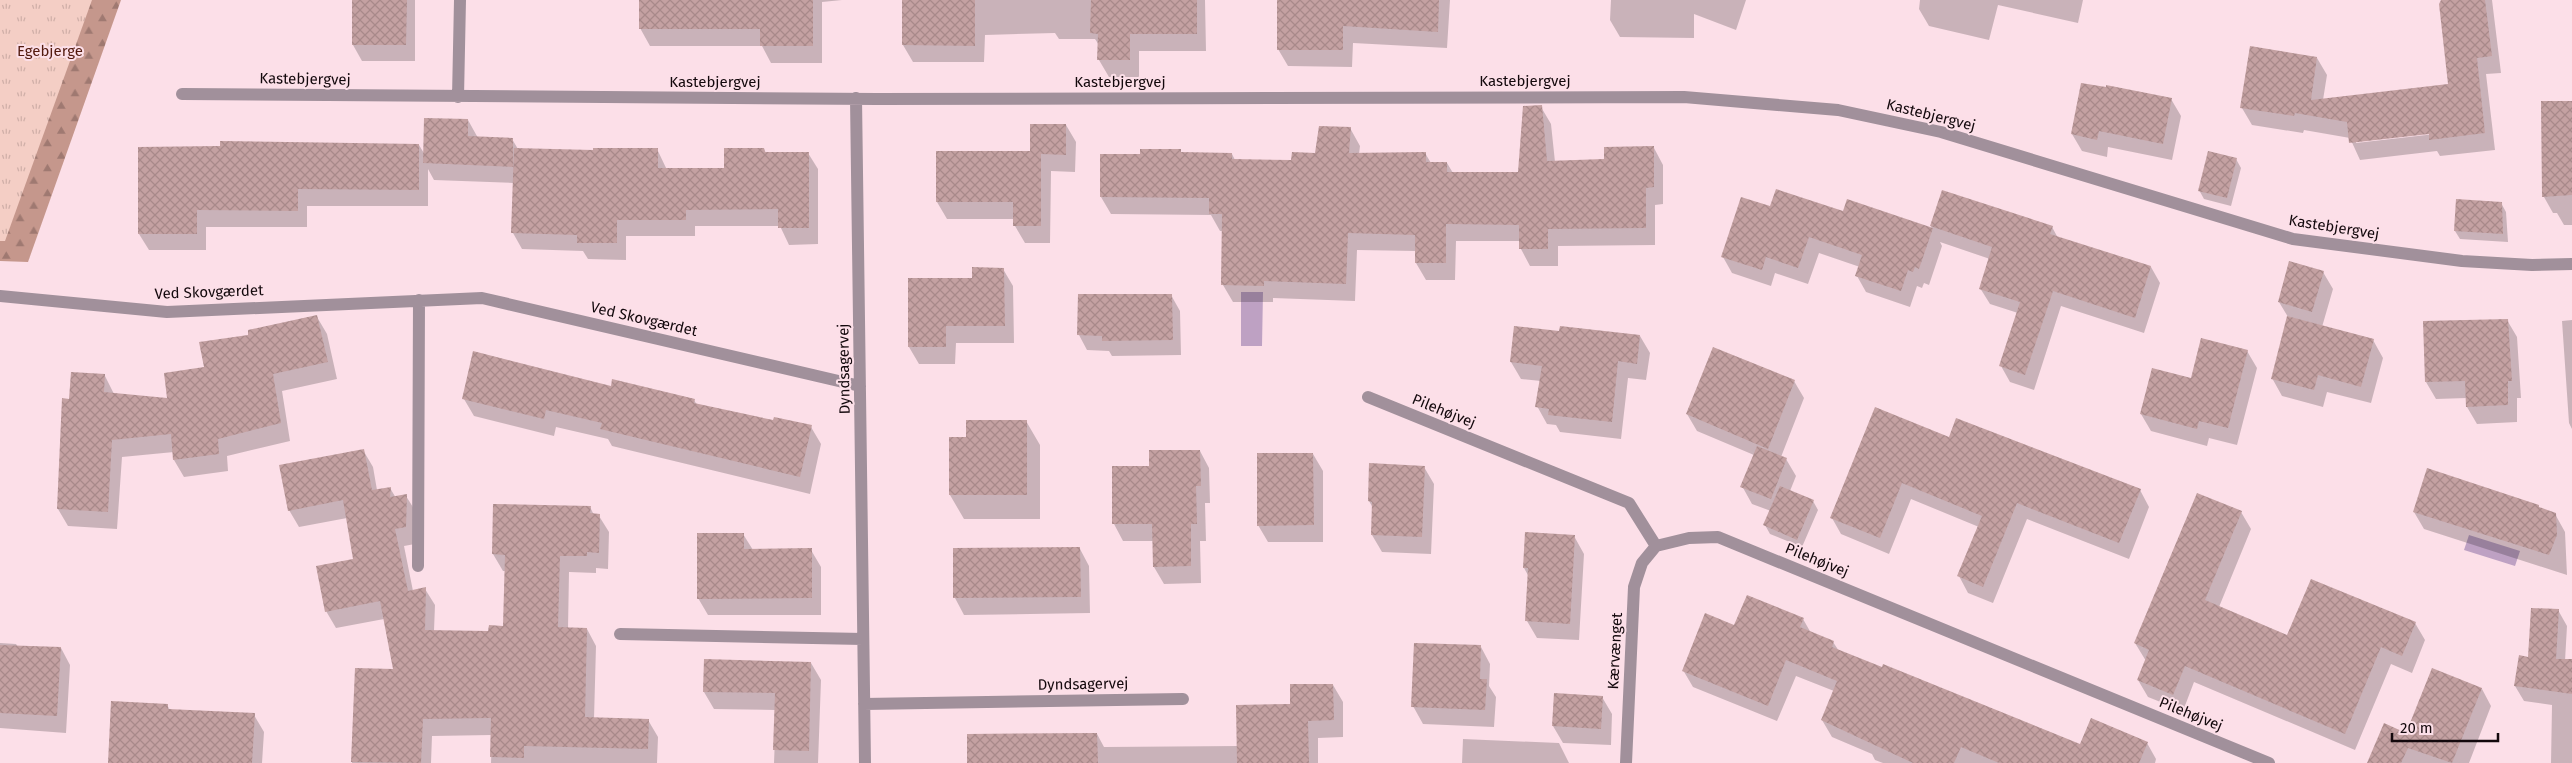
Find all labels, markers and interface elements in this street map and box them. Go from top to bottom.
park label: Egebjerge [17,42,83,60]
street label: Kastebjergvej [259,69,351,89]
street label: Kastebjergvej [1479,72,1571,90]
street label: Kastebjergvej [669,73,761,91]
street label: Kastebjergvej [1074,73,1166,91]
street label: Kastebjergvej [1884,95,1978,135]
street label: Kastebjergvej [2287,211,2381,243]
street label: Ved Skovgærdet [154,281,264,303]
street label: Ved Skovgærdet [589,298,700,340]
street label: Dyndsagervej [834,323,854,415]
street label: Pilehøjvej [1410,390,1478,432]
street label: Pilehøjvej [1783,539,1851,581]
street label: Kærvænget [1604,611,1626,690]
street label: Dyndsagervej [1037,674,1129,694]
street label: Pilehøjvej [2157,693,2225,735]
scale bar [2392,710,2498,742]
text: 20 m [2400,719,2433,737]

